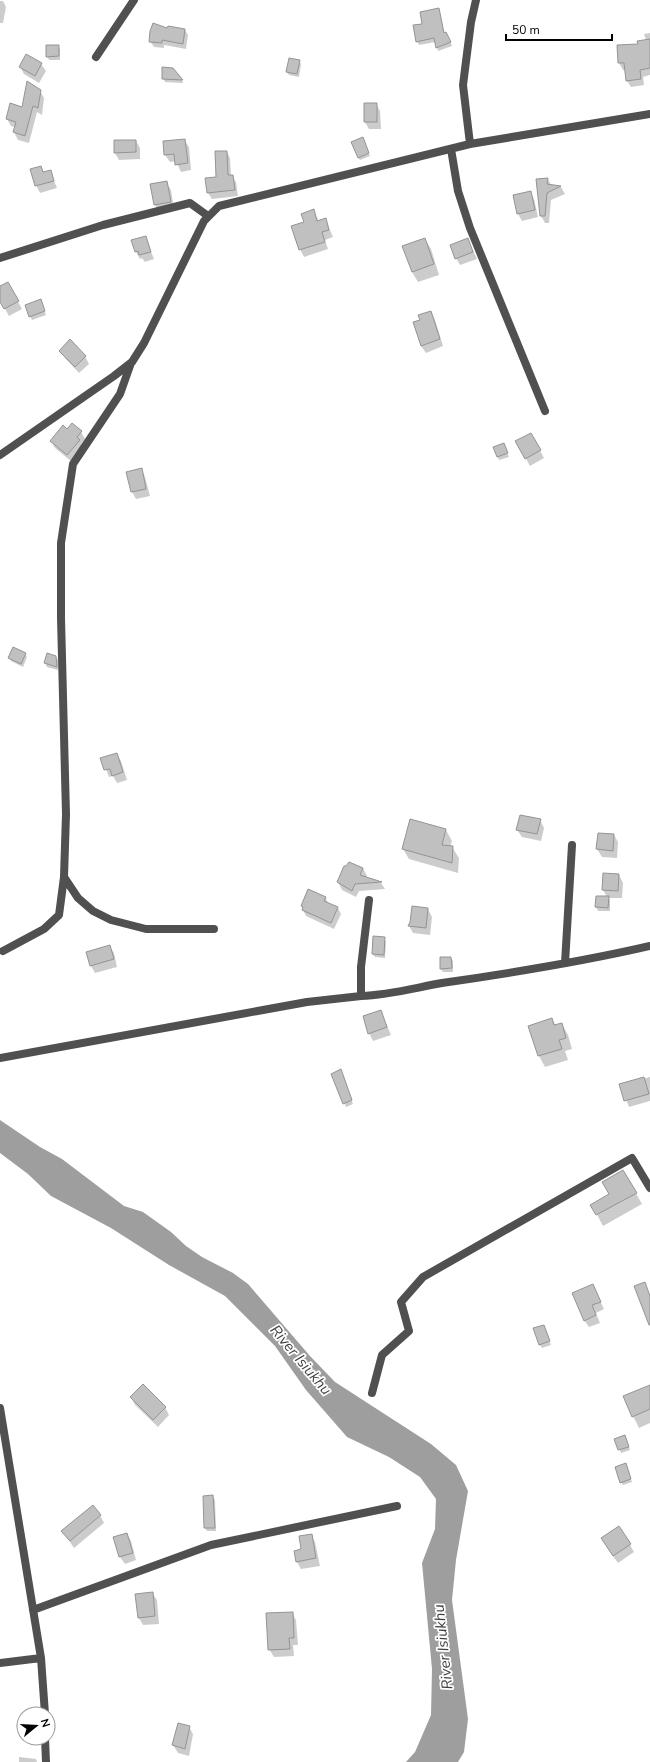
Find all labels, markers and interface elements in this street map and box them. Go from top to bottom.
scale bar [506,16,612,42]
text: 50 m [512,22,540,38]
water label: River Isiukhu [266,1321,336,1399]
water label: River Isiukhu [429,1603,457,1691]
north arrow [16,1706,56,1746]
text: N [37,1717,53,1729]

